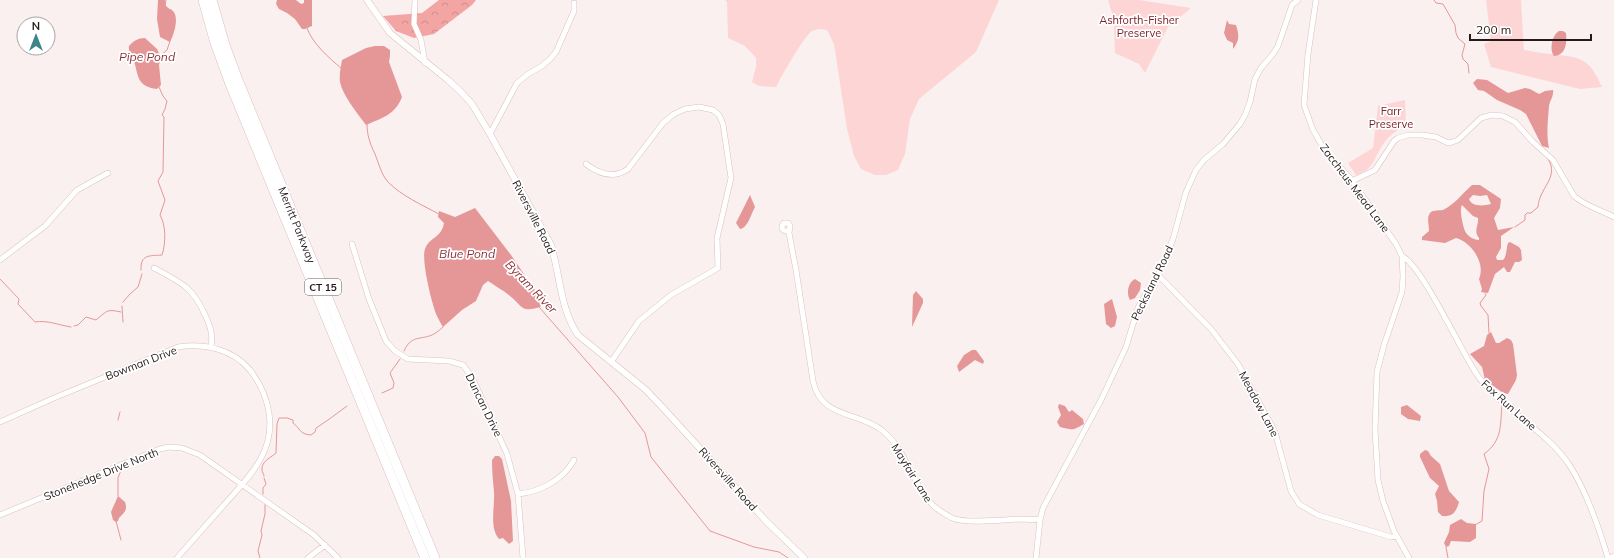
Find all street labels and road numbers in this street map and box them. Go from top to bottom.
street label: Zaccheus Mead Lane [1317,141,1393,235]
street label: Riversville Road [509,178,559,256]
street label: Merritt Parkway [275,185,319,265]
street label: Pecksland Road [1128,243,1176,323]
road number: CT 15 [305,279,341,295]
street label: Bowman Drive [103,343,179,383]
street label: Meadow Lane [1236,369,1282,439]
street label: Duncan Drive [463,371,505,439]
street label: Fox Run Lane [1479,377,1539,433]
street label: Mayfair Lane [888,441,936,505]
street label: Riversville Road [696,444,760,514]
street label: Stonehedge Drive North [42,445,160,503]

